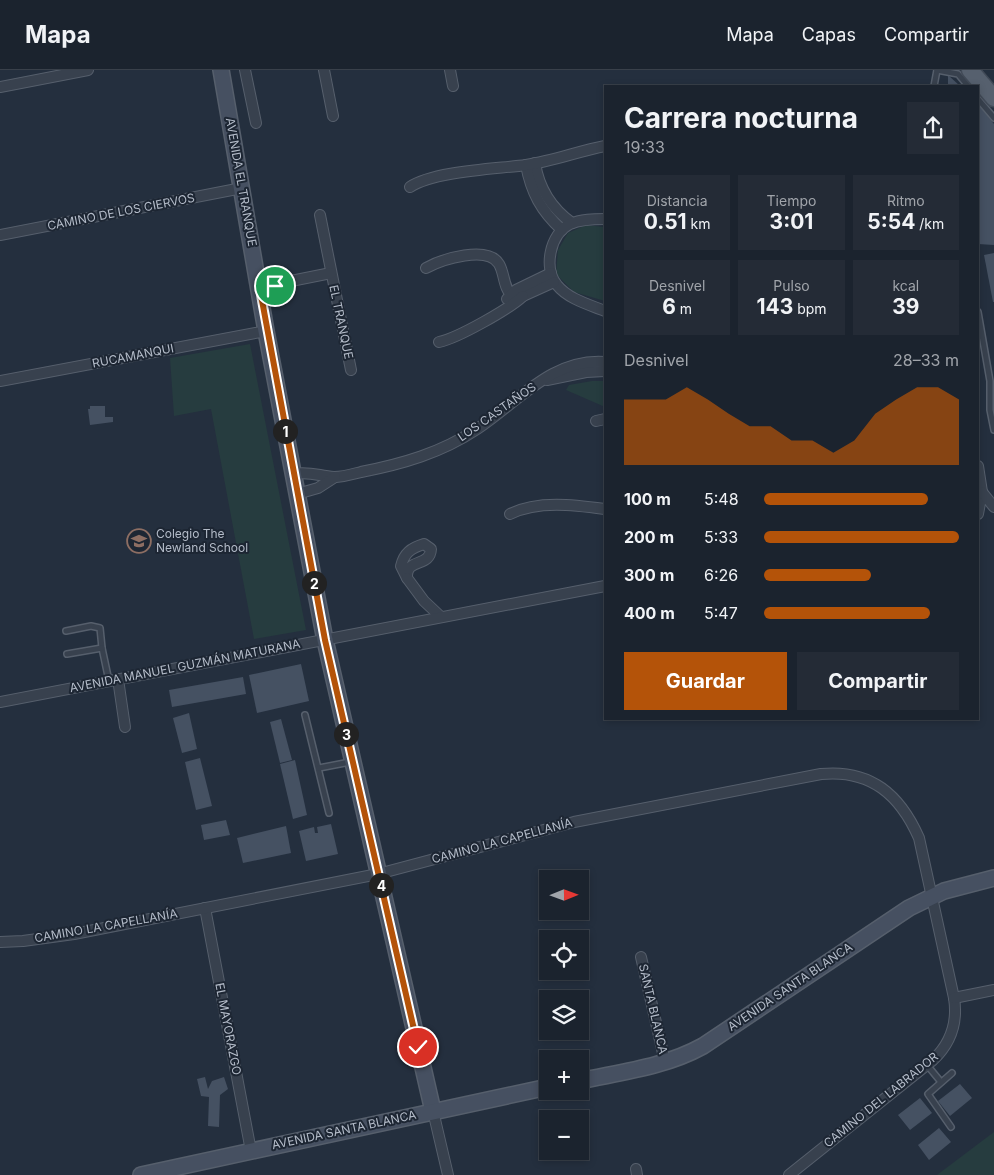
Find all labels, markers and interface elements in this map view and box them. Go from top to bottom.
text: Mapa [25,20,91,49]
text: Mapa [726,24,774,45]
text: Capas [802,24,856,45]
text: Compartir [884,24,969,45]
text: Carrera nocturna [624,101,858,135]
button: share [907,102,959,154]
street label: AVENIDA EL TRANQUE [223,116,260,248]
text: 19:33 [624,137,665,157]
street label: CAMINO DE LOS CIERVOS [46,190,196,233]
text: Distancia [647,192,708,209]
text: Tiempo [767,192,816,209]
text: Ritmo [887,192,925,209]
text: 0.51 [644,209,687,234]
text: 3:01 [770,209,813,234]
text: 5:54 [867,209,915,234]
text: km [687,215,711,232]
text: /km [915,215,944,232]
pin [254,265,296,307]
icon: arrive [261,272,289,300]
text: Desnivel [649,277,705,294]
text: Pulso [773,277,810,294]
text: kcal [892,277,919,294]
street label: EL TRANQUE [326,283,357,360]
text: 6 [662,294,676,319]
text: 143 [756,294,793,319]
text: 39 [892,294,919,319]
text: m [676,300,692,317]
text: bpm [793,300,827,317]
street label: RUCAMANQUI [91,340,175,371]
text: Desnivel [624,350,689,370]
text: 28–33 m [893,350,959,370]
street label: LOS CASTAÑOS [455,379,539,444]
pin: 1 [272,418,298,444]
text: 1 [282,423,289,440]
text: 100 m [624,489,671,509]
text: 5:48 [704,489,739,509]
place label: Colegio The Newland School [156,526,248,555]
text: 200 m [624,527,674,547]
text: 5:33 [704,527,738,547]
school or university icon: Colegio The Newland School [126,528,152,554]
text: 300 m [624,565,674,585]
text: 6:26 [704,565,738,585]
pin: 2 [302,570,326,596]
text: 2 [310,575,319,592]
text: 400 m [624,603,675,623]
text: 5:47 [704,603,738,623]
street label: AVENIDA MANUEL GUZMÁN MATURANA [68,636,302,695]
button: Guardar [624,652,787,710]
button: Compartir [797,652,959,710]
pin: 3 [334,722,358,746]
text: 3 [342,726,351,743]
street label: CAMINO LA CAPELLANÍA [430,815,574,867]
north arrow [539,870,589,920]
map controls [539,870,589,1160]
pin: 4 [368,872,394,898]
text: 4 [377,877,386,894]
street label: CAMINO LA CAPELLANÍA [33,906,179,945]
button: locate [539,930,589,980]
street label: AVENIDA SANTA BLANCA [724,939,855,1034]
street label: SANTA BLANCA [636,962,671,1055]
street label: EL MAYORAZGO [212,981,245,1076]
button: layers [539,990,589,1040]
pin [397,1026,439,1068]
icon: check [404,1033,432,1061]
street label: CAMINO DEL LABRADOR [820,1049,941,1150]
button: + [539,1050,589,1100]
street label: AVENIDA SANTA BLANCA [270,1107,417,1152]
button: − [539,1110,589,1160]

